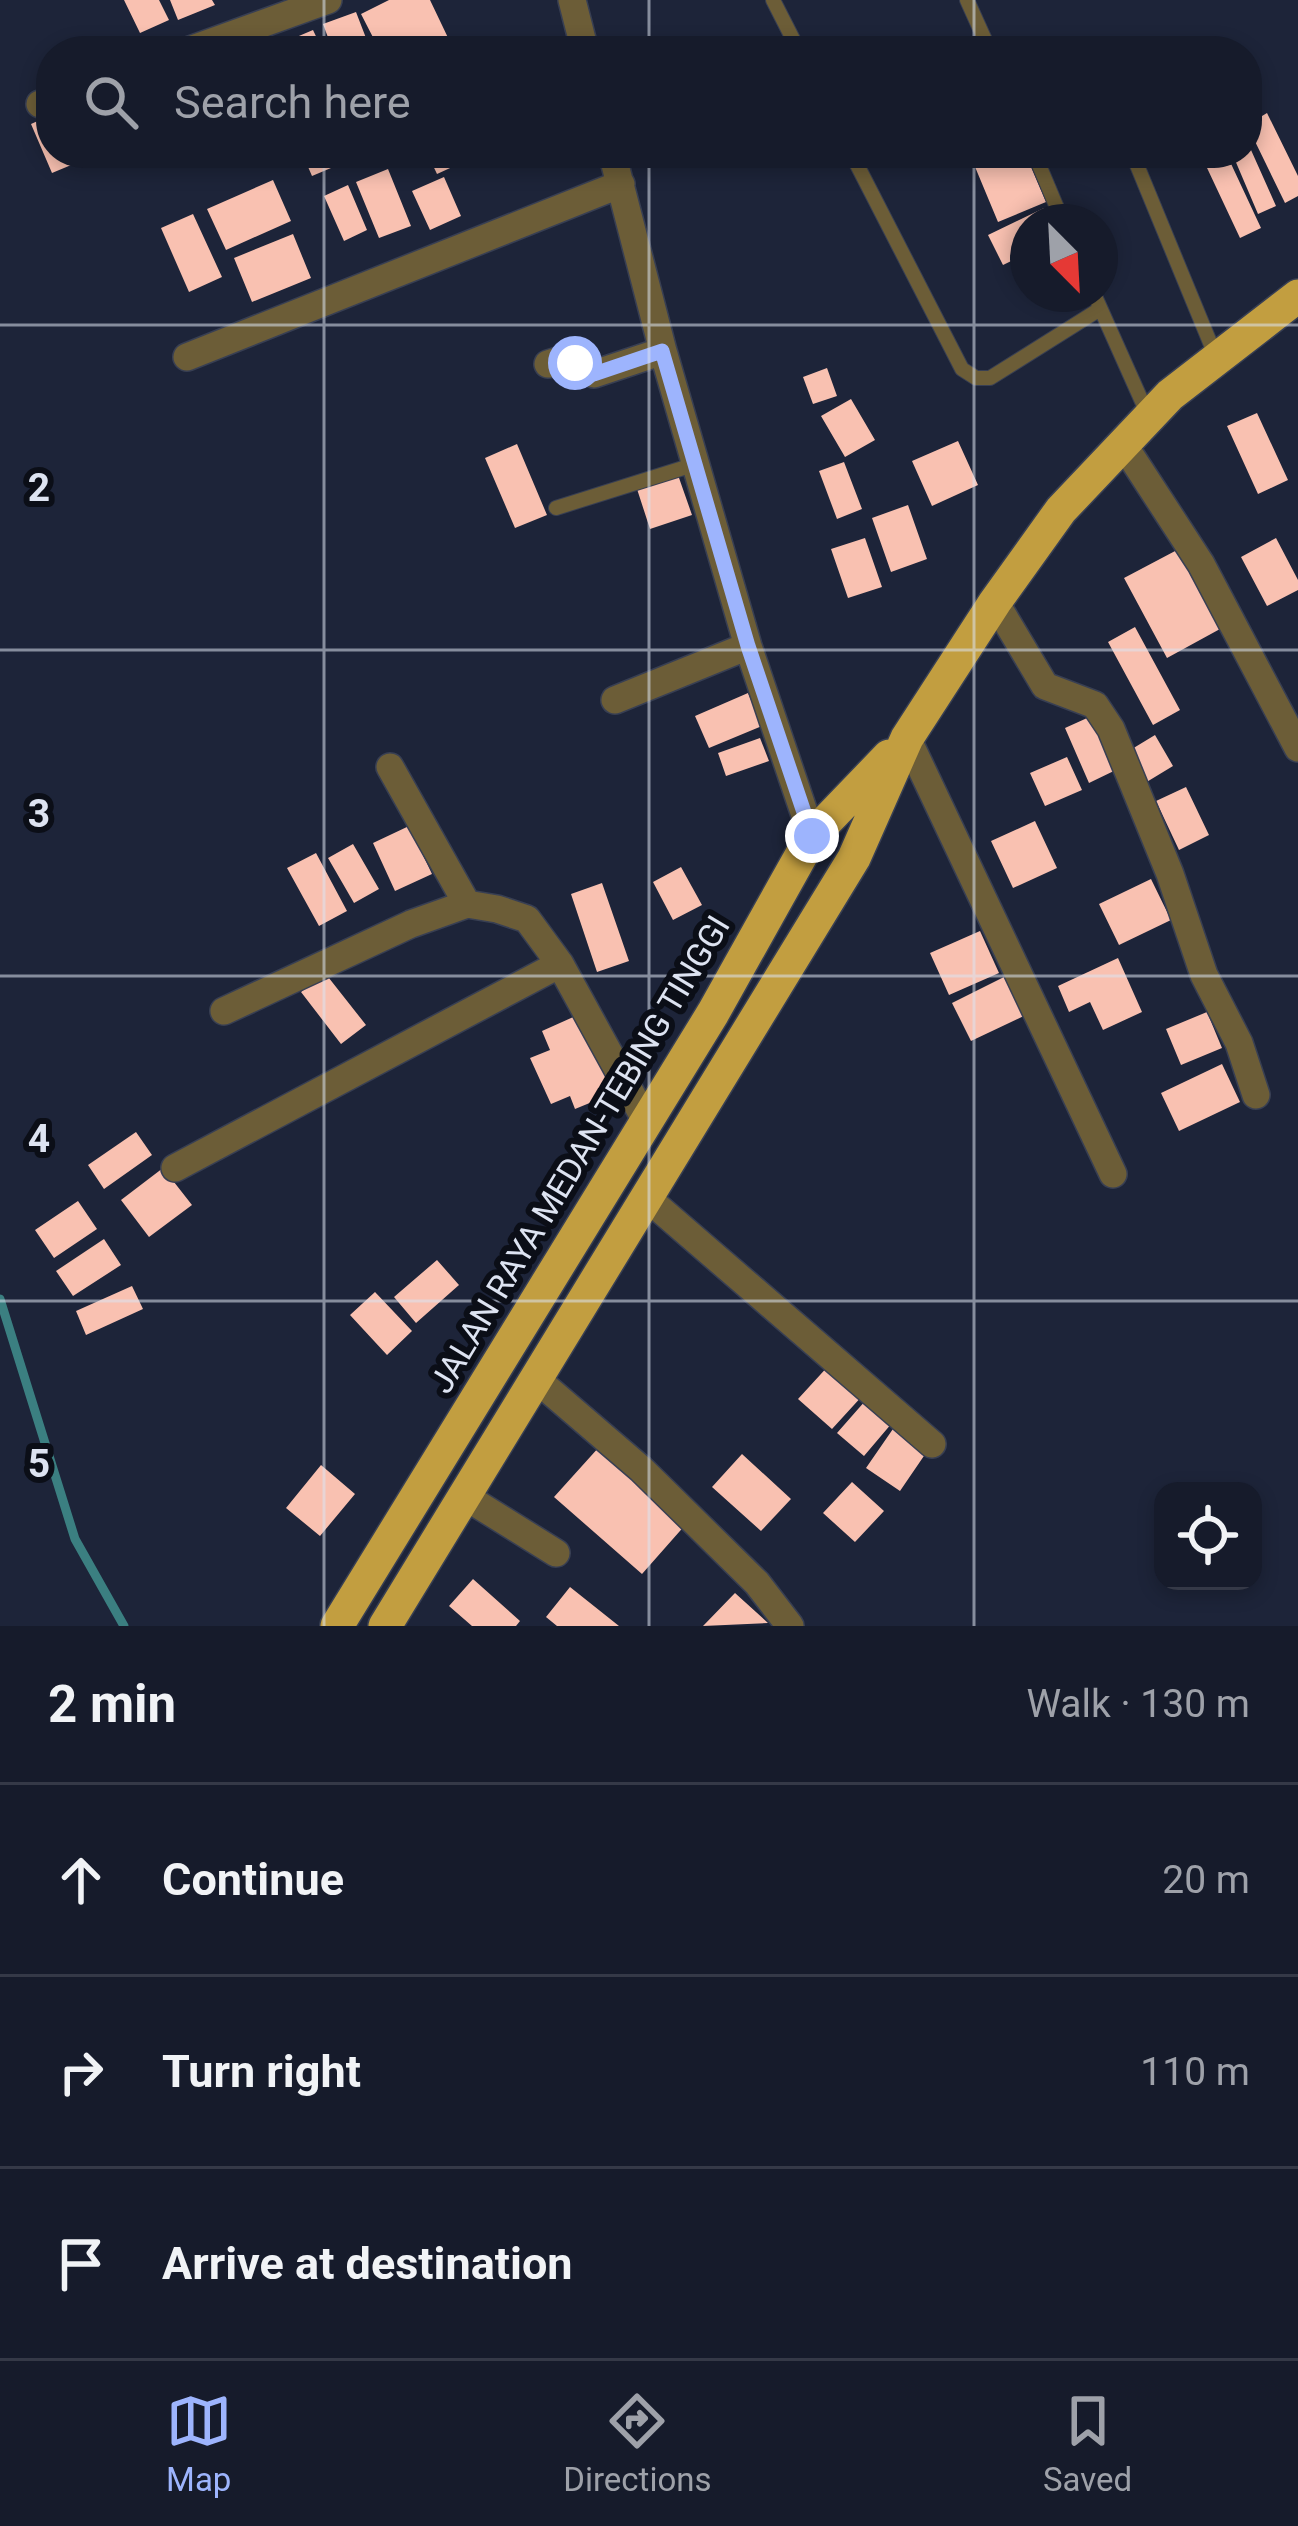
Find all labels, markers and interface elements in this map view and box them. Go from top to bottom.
search box [36,36,1262,168]
icon: search [78,69,144,135]
text: Search here [174,76,411,129]
north arrow [1010,204,1118,312]
route start [548,336,602,390]
text: 2 [28,465,50,511]
text: 3 [28,791,50,837]
route end [785,809,839,863]
street label: JALAN RAYA MEDAN-TEBING TINGGI [421,909,738,1400]
text: 4 [28,1116,50,1162]
text: 5 [28,1441,50,1487]
map controls [1154,1482,1262,1590]
button: locate [1154,1482,1262,1590]
text: 2 min [48,1675,176,1734]
text: Walk · 130 m [1026,1681,1250,1727]
icon: ahead [48,1847,114,1913]
text: Continue [162,1853,344,1906]
text: 20 m [1162,1857,1250,1903]
icon: right [48,2039,114,2105]
text: Turn right [162,2045,361,2098]
text: 110 m [1140,2049,1250,2095]
icon: arrive [48,2231,114,2297]
text: Arrive at destination [162,2237,573,2290]
tab: Map [166,2388,232,2499]
tab: Directions [563,2388,712,2499]
tab: Saved [1043,2388,1132,2499]

